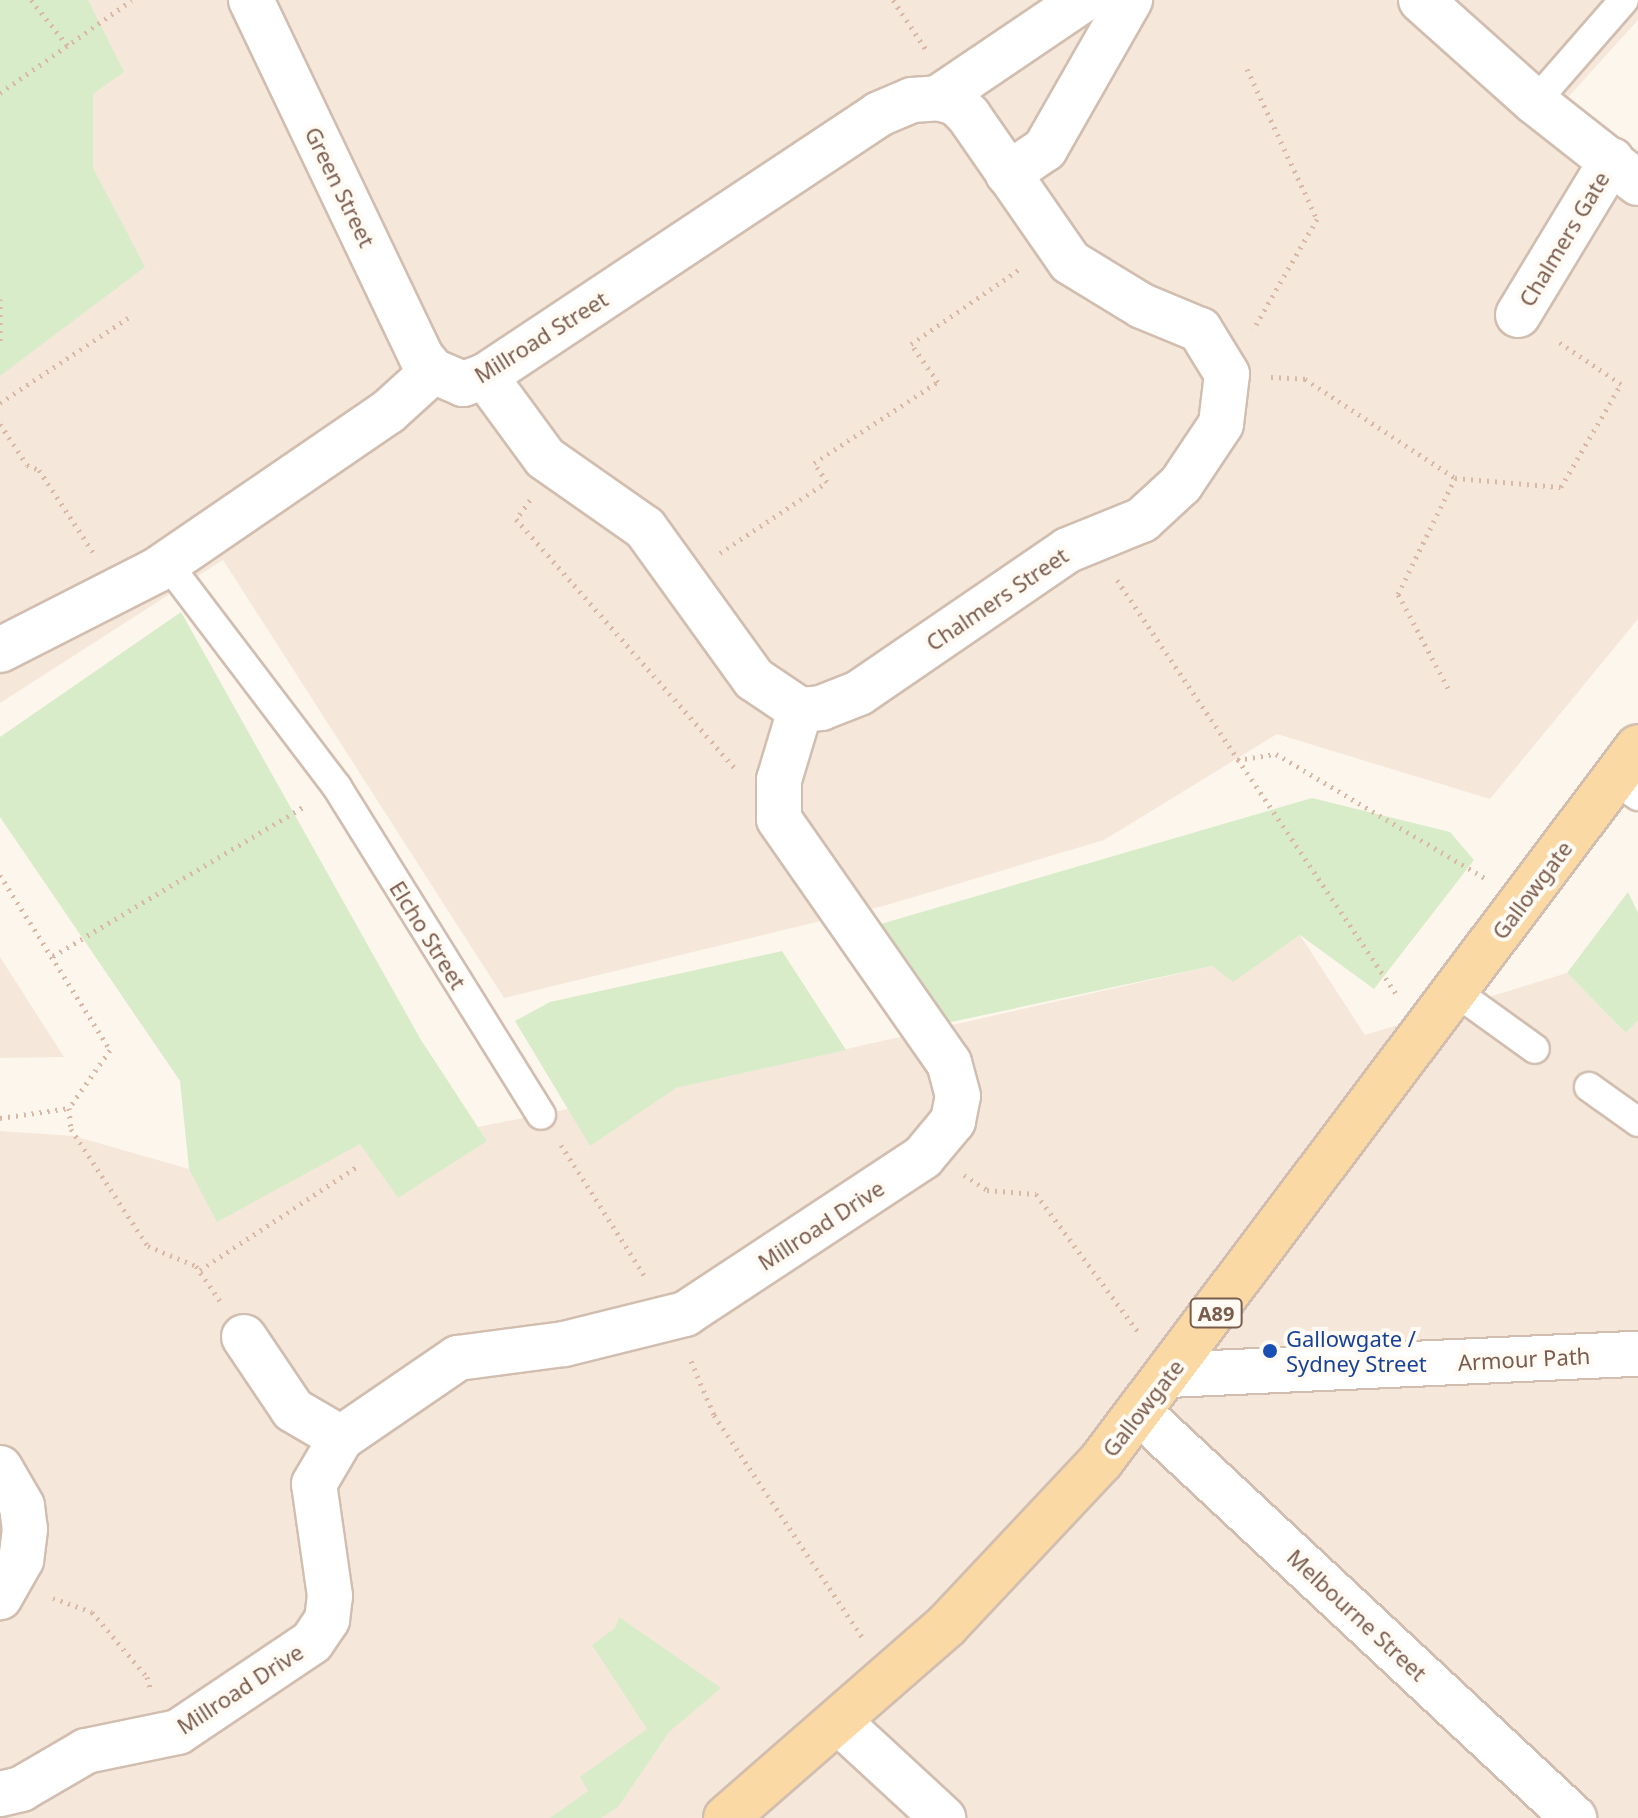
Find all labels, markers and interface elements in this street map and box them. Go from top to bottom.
street label: Green Street [300,123,380,251]
street label: Chalmers Gate [1513,167,1615,311]
street label: Millroad Street [470,286,612,388]
street label: Chalmers Street [921,542,1073,656]
street label: Gallowgate [1487,836,1577,944]
street label: Elcho Street [384,876,472,994]
street label: Millroad Drive [753,1174,889,1276]
road number: A89 [1188,1297,1244,1329]
place label: Gallowgate / Sydney Street [1286,1325,1427,1376]
marker: Gallowgate / Sydney Street [1261,1342,1279,1360]
street label: Armour Path [1457,1342,1591,1376]
street label: Gallowgate [1097,1354,1189,1462]
street label: Melbourne Street [1282,1544,1432,1686]
street label: Millroad Drive [172,1638,308,1740]

